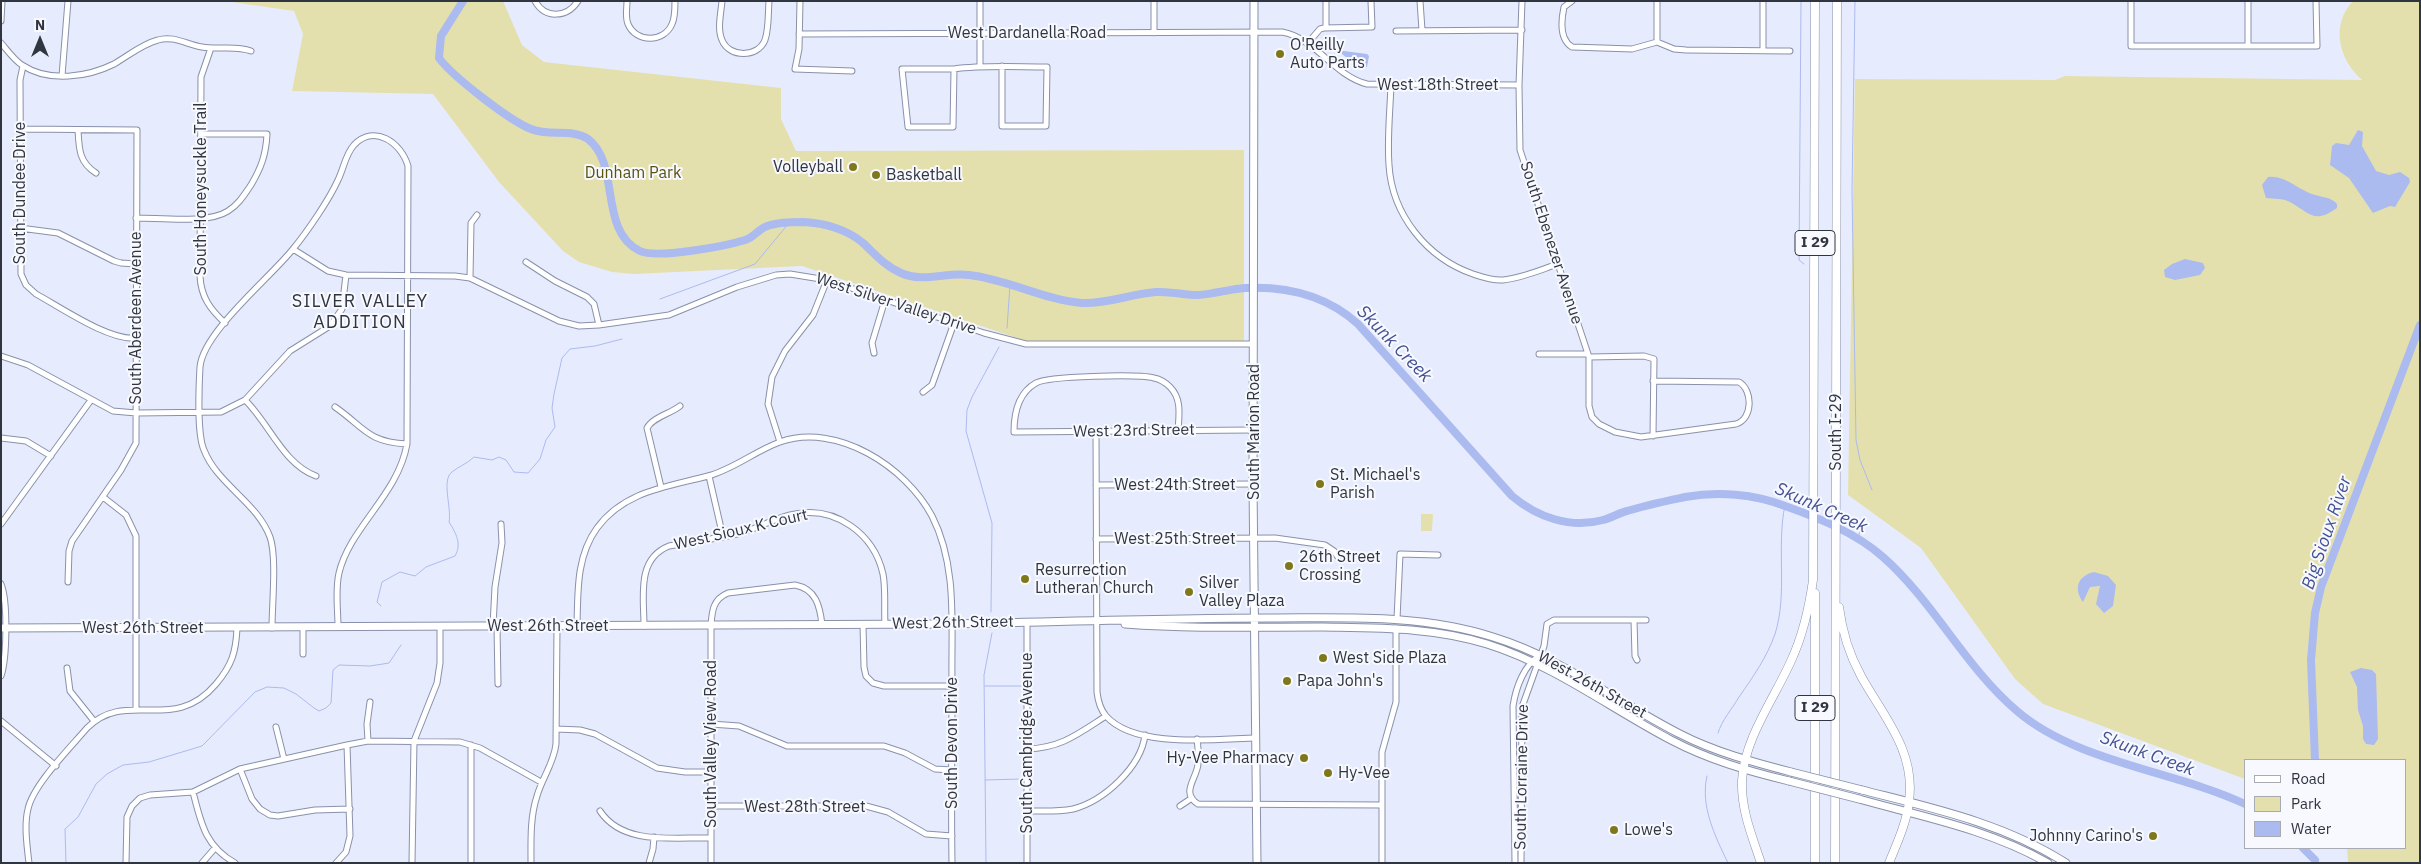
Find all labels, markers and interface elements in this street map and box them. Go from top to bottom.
north arrow [15,15,65,65]
text: N [35,16,45,34]
street label: West Dardanella Road [948,23,1106,43]
place label: O'Reilly Auto Parts [1290,35,1365,73]
marker: O'Reilly Auto Parts [1274,48,1286,60]
street label: West 18th Street [1377,75,1499,95]
street label: South Honeysuckle Trail [191,102,211,276]
street label: South Dundee Drive [10,122,30,264]
place label: Volleyball [773,157,843,177]
street label: South Ebenezer Avenue [1516,159,1586,327]
marker: Volleyball [847,161,859,173]
park label: Dunham Park [585,163,681,183]
place label: Basketball [886,165,962,185]
marker: Basketball [870,169,882,181]
road number: I 29 [1795,230,1835,256]
street label: South Aberdeen Avenue [126,231,146,405]
street label: West Silver Valley Drive [813,269,979,339]
district label: SILVER VALLEY ADDITION [290,291,430,334]
water label: Skunk Creek [1352,301,1436,387]
street label: South Marion Road [1244,364,1264,500]
street label: South I-29 [1826,393,1846,471]
street label: West 23rd Street [1073,420,1195,442]
place label: St. Michael's Parish [1330,465,1421,503]
water label: Big Sioux River [2298,474,2356,592]
street label: West 24th Street [1114,475,1236,495]
marker: St. Michael's Parish [1314,478,1326,490]
water label: Skunk Creek [1772,478,1870,538]
street label: West Sioux K Court [672,505,810,555]
street label: West 25th Street [1114,529,1236,549]
place label: 26th Street Crossing [1299,547,1381,585]
place label: Resurrection Lutheran Church [1035,560,1154,598]
marker: 26th Street Crossing [1283,560,1295,572]
marker: Resurrection Lutheran Church [1019,573,1031,585]
place label: Silver Valley Plaza [1199,573,1284,611]
marker: Silver Valley Plaza [1183,586,1195,598]
street label: West 26th Street [892,612,1014,634]
street label: West 26th Street [487,616,609,636]
street label: West 26th Street [82,618,204,638]
street label: West 26th Street [1534,647,1650,723]
place label: West Side Plaza [1333,648,1447,668]
street label: South Cambridge Avenue [1017,652,1037,834]
marker: West Side Plaza [1317,652,1329,664]
street label: South Valley View Road [701,660,721,828]
place label: Papa John's [1297,671,1383,691]
marker: Papa John's [1281,675,1293,687]
street label: South Devon Drive [942,677,962,809]
road number: I 29 [1795,696,1835,720]
street label: South Lorraine Drive [1511,704,1533,850]
water label: Skunk Creek [2097,727,2197,781]
place label: Hy-Vee Pharmacy [1167,748,1294,768]
marker: Hy-Vee Pharmacy [1298,752,1310,764]
legend [2244,759,2406,849]
place label: Hy-Vee [1338,763,1390,783]
marker: Hy-Vee [1322,767,1334,779]
text: Road [2291,769,2326,788]
text: Park [2291,794,2321,813]
street label: West 28th Street [744,797,866,817]
text: Water [2291,819,2331,838]
place label: Lowe's [1624,820,1673,840]
marker: Lowe's [1608,824,1620,836]
place label: Johnny Carino's [2029,826,2143,846]
marker: Johnny Carino's [2147,830,2159,842]

